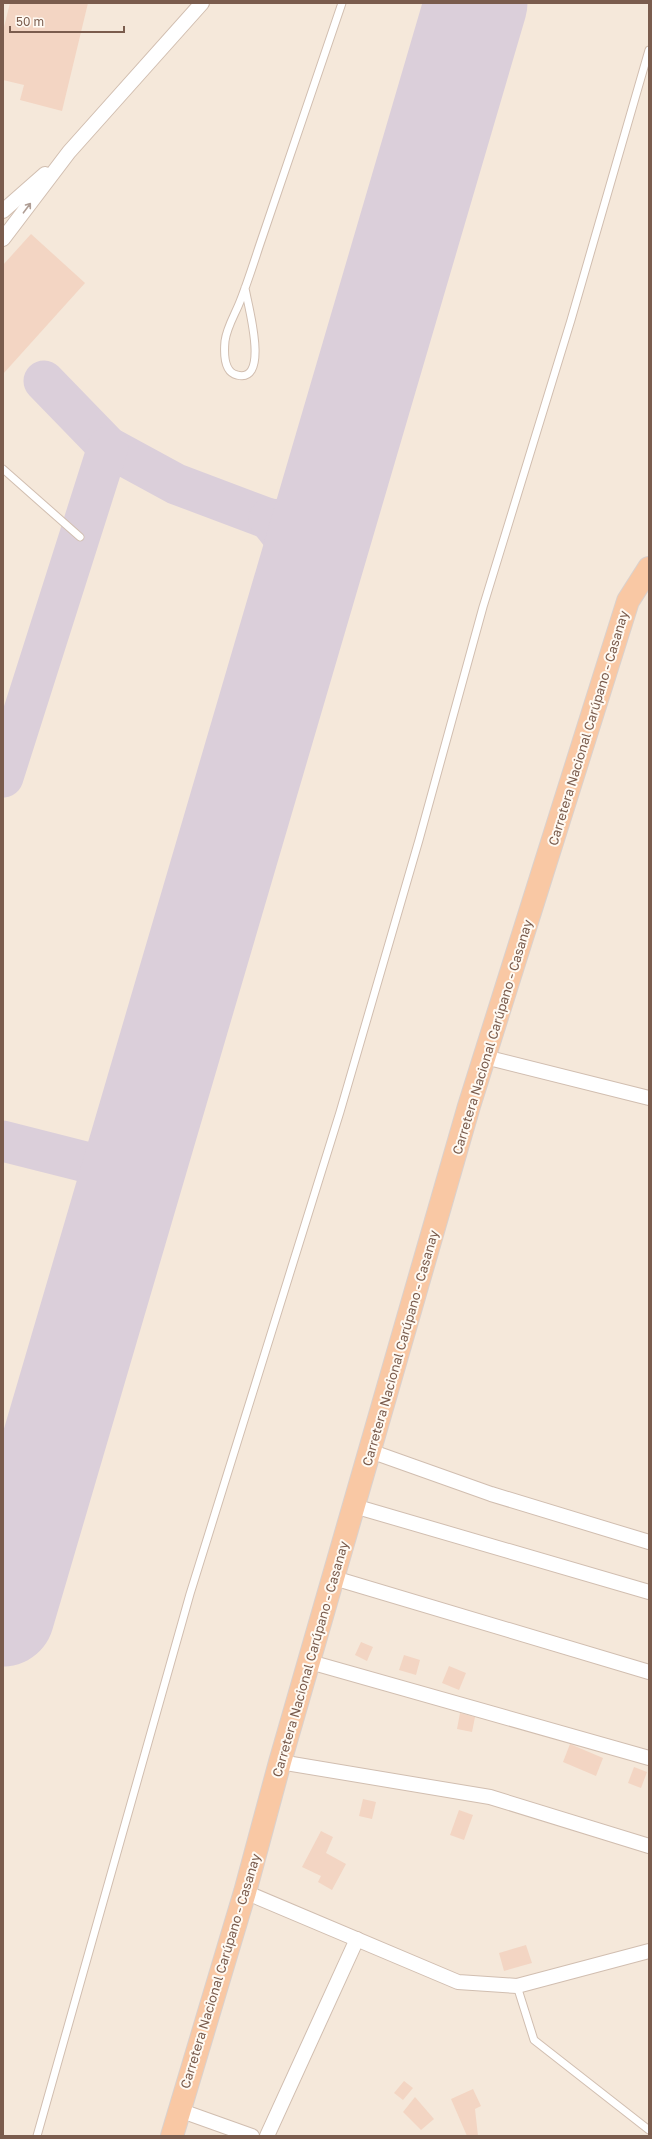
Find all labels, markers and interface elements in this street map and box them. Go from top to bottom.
scale bar [10,8,124,34]
text: 50 m [16,14,44,29]
one-way arrow [22,203,31,214]
street label: Carretera Nacional Carúpano - Casanay [545,608,632,847]
street label: Carretera Nacional Carúpano - Casanay [449,917,536,1156]
street label: Carretera Nacional Carúpano - Casanay [359,1227,442,1468]
street label: Carretera Nacional Carúpano - Casanay [269,1538,352,1779]
street label: Carretera Nacional Carúpano - Casanay [177,1851,264,2090]

